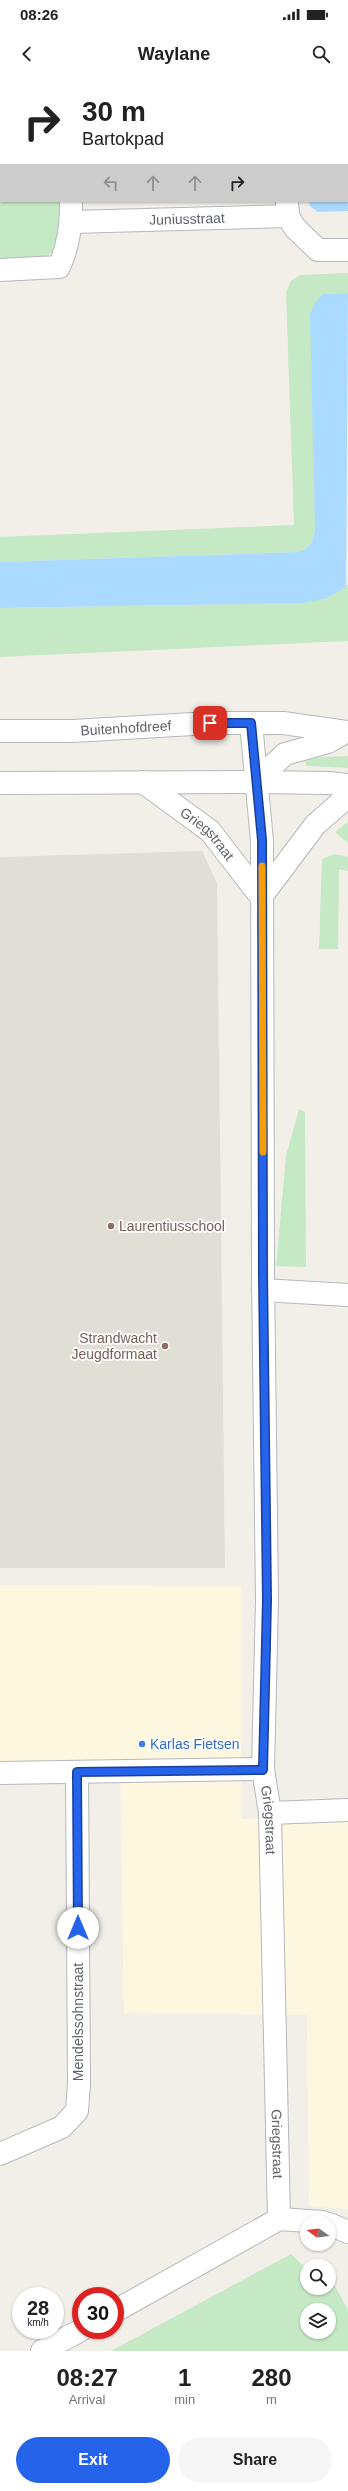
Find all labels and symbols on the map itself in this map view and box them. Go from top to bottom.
street label: Juniusstraat [149,210,225,228]
pin [193,706,227,740]
street label: Buitenhofdreef [80,717,172,739]
street label: Griegstraat [177,804,238,863]
place label: Laurentiusschool [119,1218,225,1234]
marker: Laurentiusschool [106,1221,116,1231]
place label: Strandwacht Jeugdformaat [71,1330,157,1362]
marker: Strandwacht Jeugdformaat [160,1341,170,1351]
place label: Karlas Fietsen [150,1736,239,1752]
marker: Karlas Fietsen [137,1739,147,1749]
street label: Griegstraat [258,1784,279,1855]
position arrow [57,1907,99,1949]
street label: Mendelssohnstraat [70,1963,86,2081]
street label: Griegstraat [269,2109,286,2179]
north arrow [300,2215,336,2251]
speed limit sign: 30 [72,2287,124,2339]

